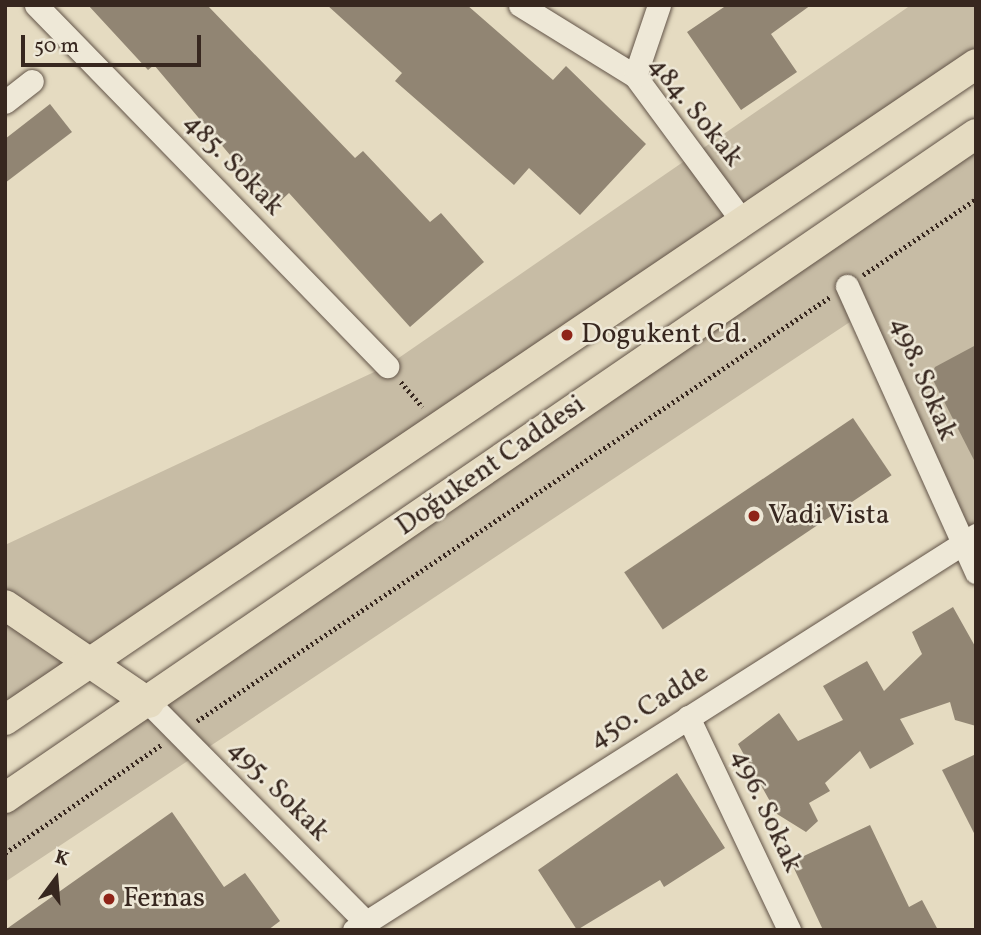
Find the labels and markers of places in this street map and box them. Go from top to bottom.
place label: Dogukent Cd. [581,318,747,352]
marker: Dogukent Cd. [559,327,575,343]
place label: Vadi Vista [768,499,890,533]
marker: Vadi Vista [746,508,762,524]
place label: Fernas [123,882,205,916]
marker: Fernas [101,891,117,907]

